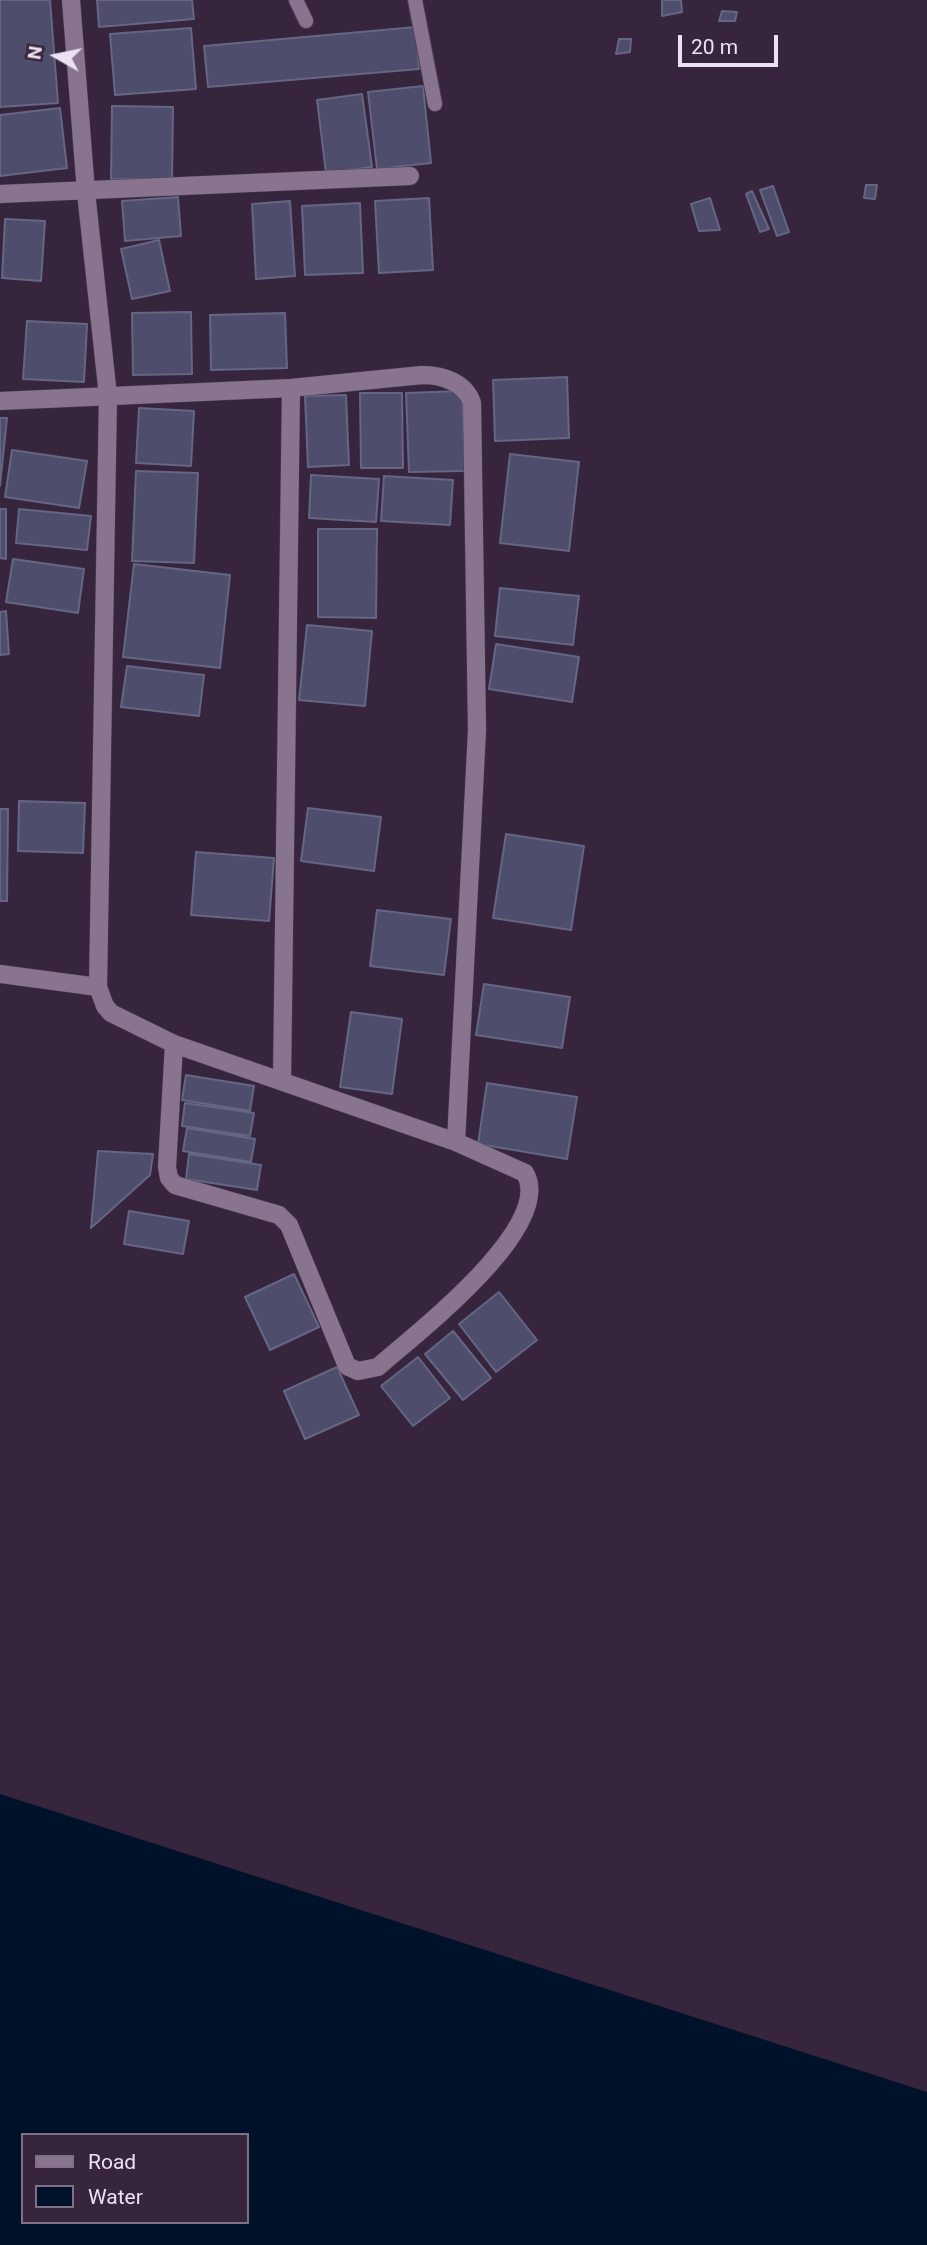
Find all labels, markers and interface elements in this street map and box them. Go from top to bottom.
north arrow [21,21,91,91]
scale bar [682,21,782,65]
text: 20 m [691,35,738,59]
text: N [22,44,47,61]
legend [21,2133,248,2224]
text: Road [88,2150,136,2174]
text: Water [88,2185,143,2209]

